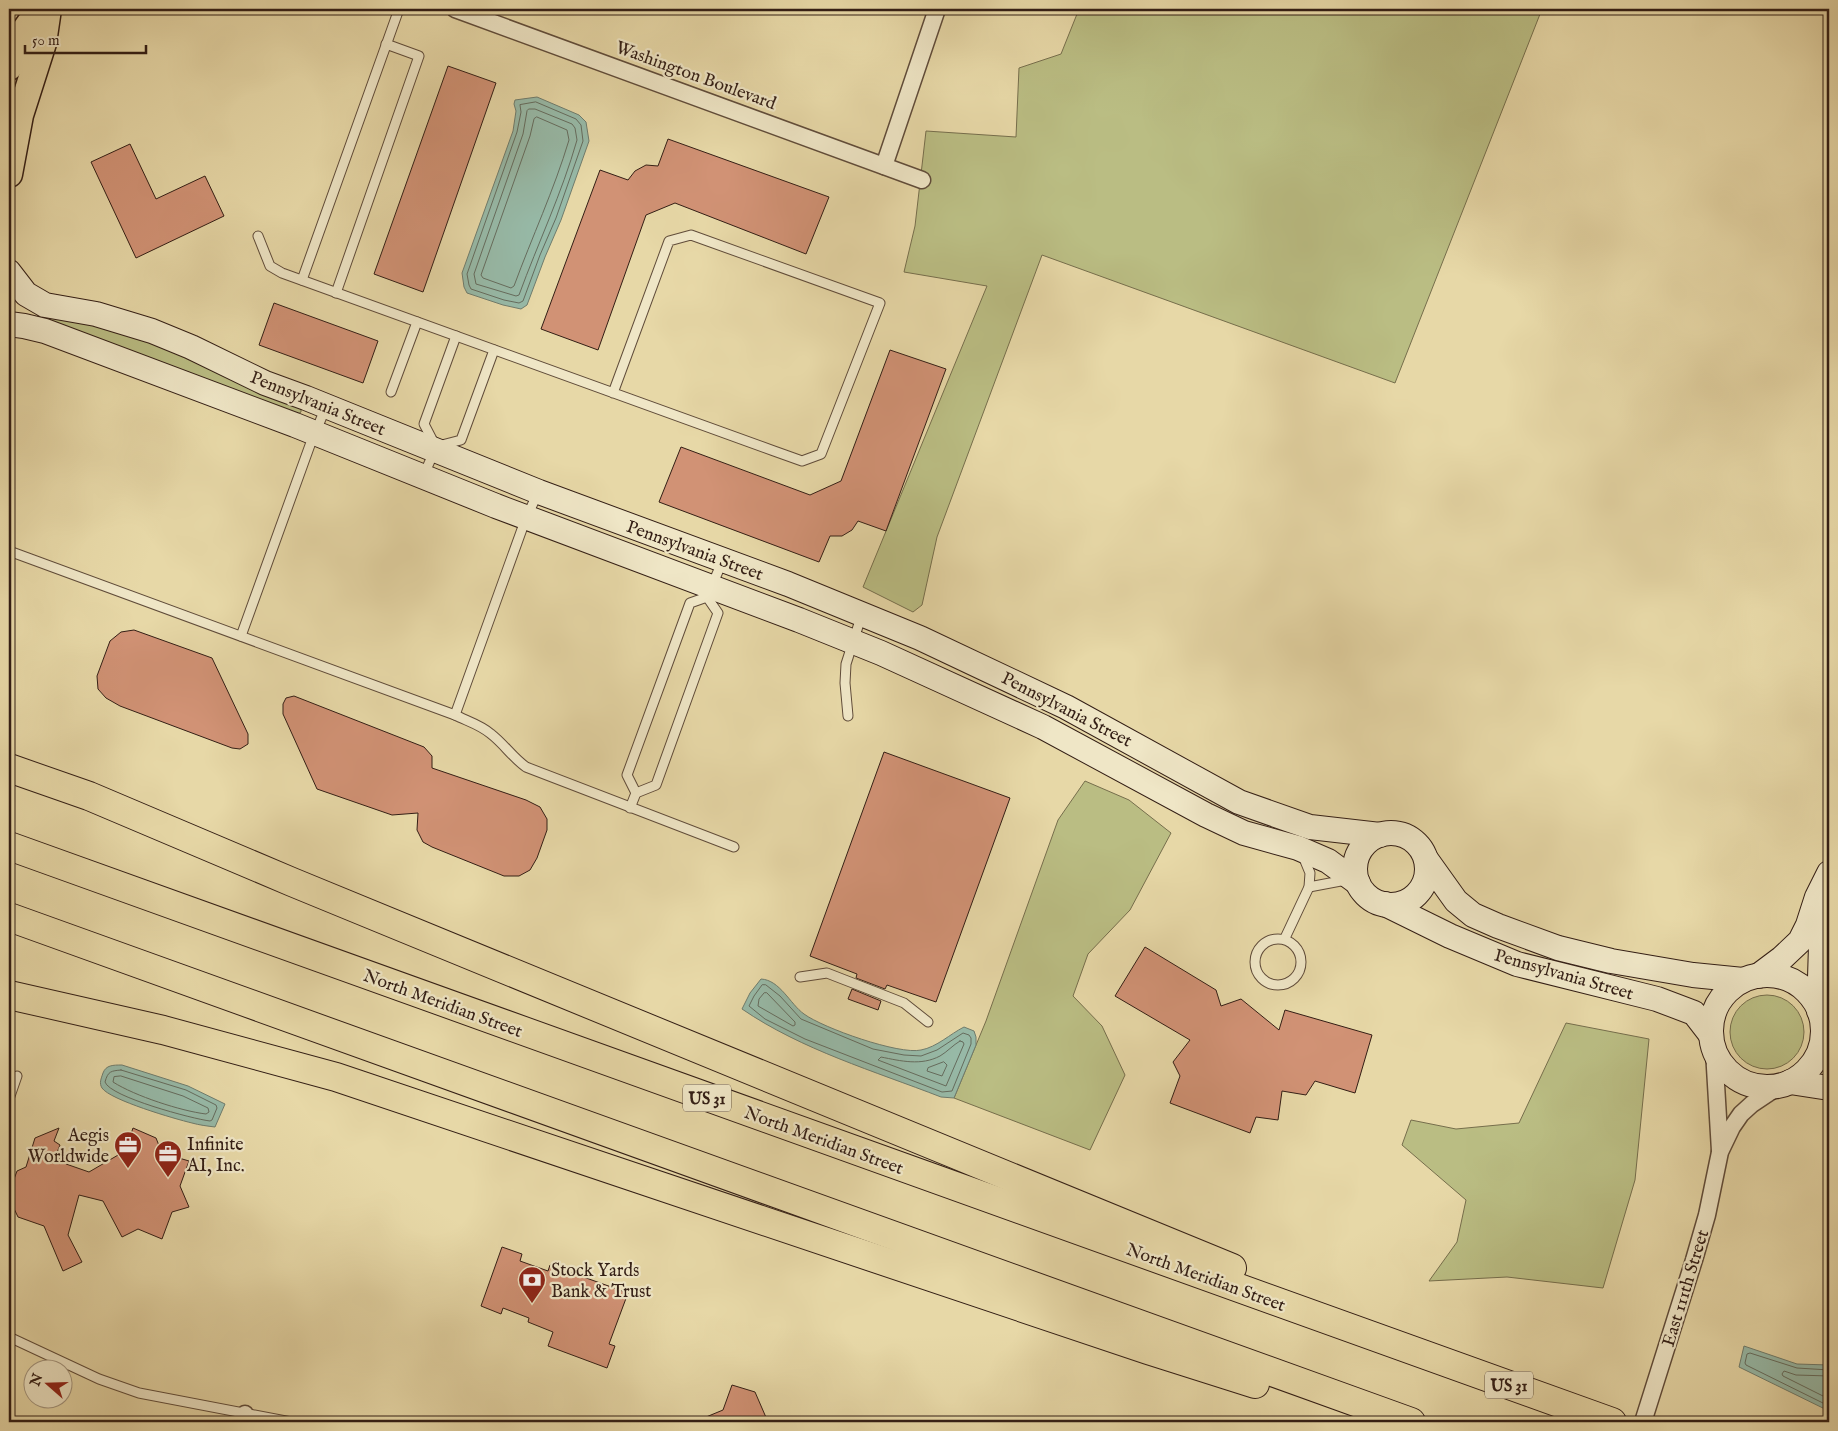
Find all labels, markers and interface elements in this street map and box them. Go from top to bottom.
scale bar [25,22,146,54]
text: 50 m [32,31,60,50]
street label: Washington Boulevard [612,37,779,116]
street label: Pennsylvania Street [246,367,388,442]
street label: Pennsylvania Street [623,516,766,587]
street label: Pennsylvania Street [997,667,1136,753]
street label: Pennsylvania Street [1491,945,1636,1006]
street label: North Meridian Street [360,965,525,1044]
road number: US 31 [683,1084,731,1112]
street label: North Meridian Street [741,1102,906,1181]
place label: Aegis Worldwide [28,1125,109,1169]
office icon: Aegis Worldwide [113,1130,143,1169]
place label: Infinite AI, Inc. [186,1134,245,1178]
office icon: Infinite AI, Inc. [153,1139,183,1178]
street label: East 111th Street [1658,1227,1715,1350]
street label: North Meridian Street [1123,1239,1288,1318]
place label: Stock Yards Bank & Trust [551,1260,651,1304]
bank icon: Stock Yards Bank & Trust [517,1265,547,1304]
north arrow [22,1358,72,1408]
text: N [26,1371,47,1390]
road number: US 31 [1485,1372,1533,1398]

